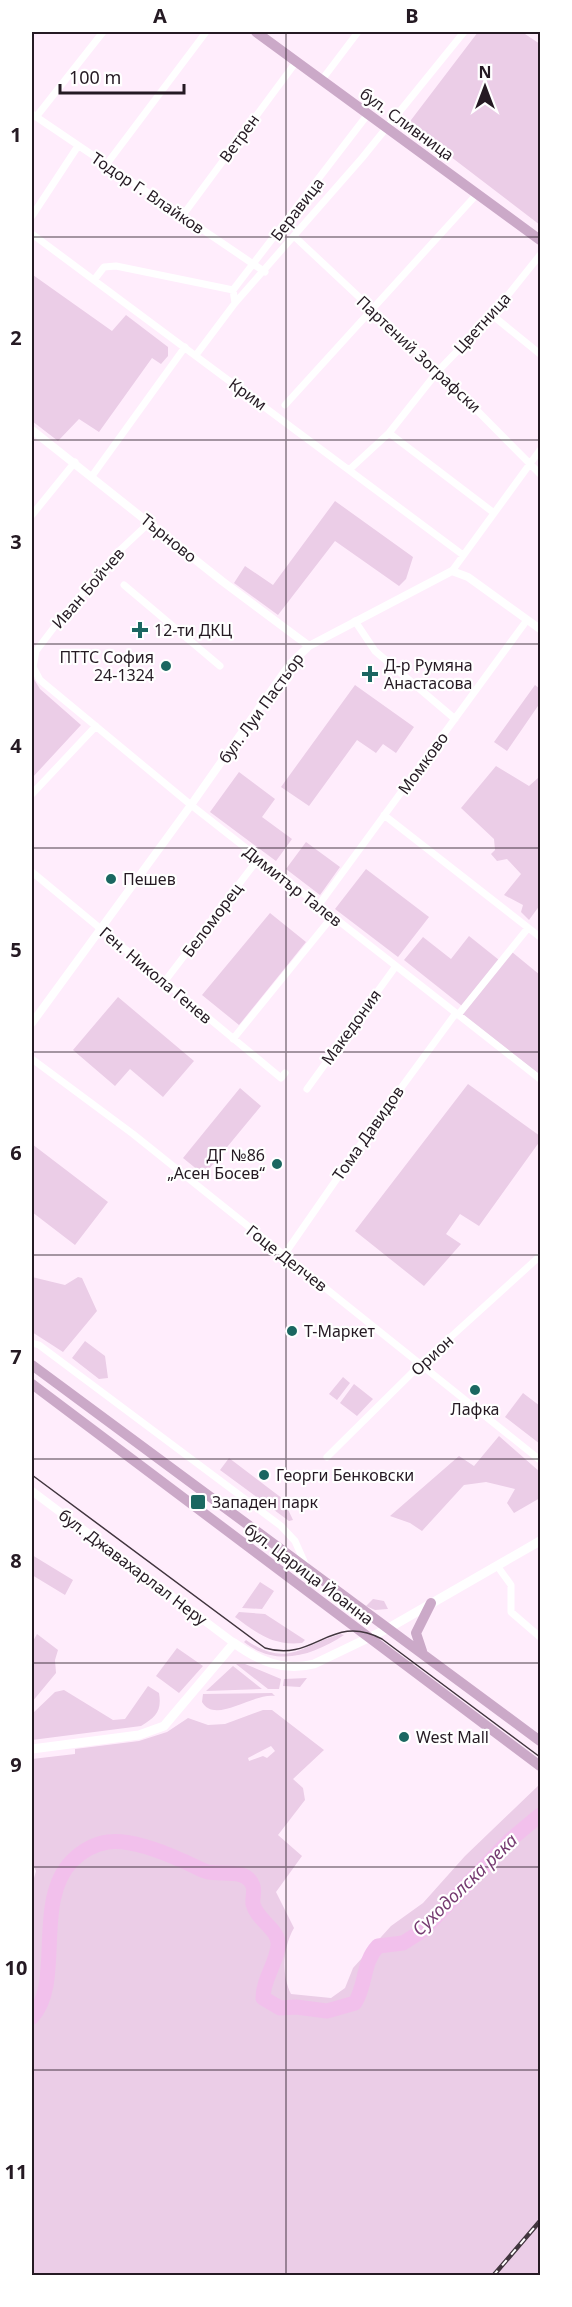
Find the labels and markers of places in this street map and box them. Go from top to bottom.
place label: 12-ти ДКЦ [154,619,232,641]
marker: 12-ти ДКЦ [131,621,149,639]
place label: ПТТС София 24-1324 [59,646,154,686]
place label: Д-р Румяна Анастасова [384,654,473,694]
marker: ПТТС София 24-1324 [159,659,173,673]
marker: Д-р Румяна Анастасова [361,665,379,683]
place label: Пешев [123,868,176,890]
marker: Пешев [104,872,118,886]
place label: ДГ №86 „Асен Босев“ [167,1144,265,1184]
marker: ДГ №86 „Асен Босев“ [270,1157,284,1171]
place label: Т-Маркет [304,1320,375,1342]
marker: Т-Маркет [285,1324,299,1338]
marker: Лафка [468,1383,482,1397]
place label: Лафка [451,1398,499,1420]
place label: Георги Бенковски [276,1464,414,1486]
marker: Георги Бенковски [257,1468,271,1482]
place label: Западен парк [212,1491,319,1513]
marker: Западен парк [189,1493,207,1511]
place label: West Mall [416,1726,489,1748]
marker: West Mall [397,1730,411,1744]

